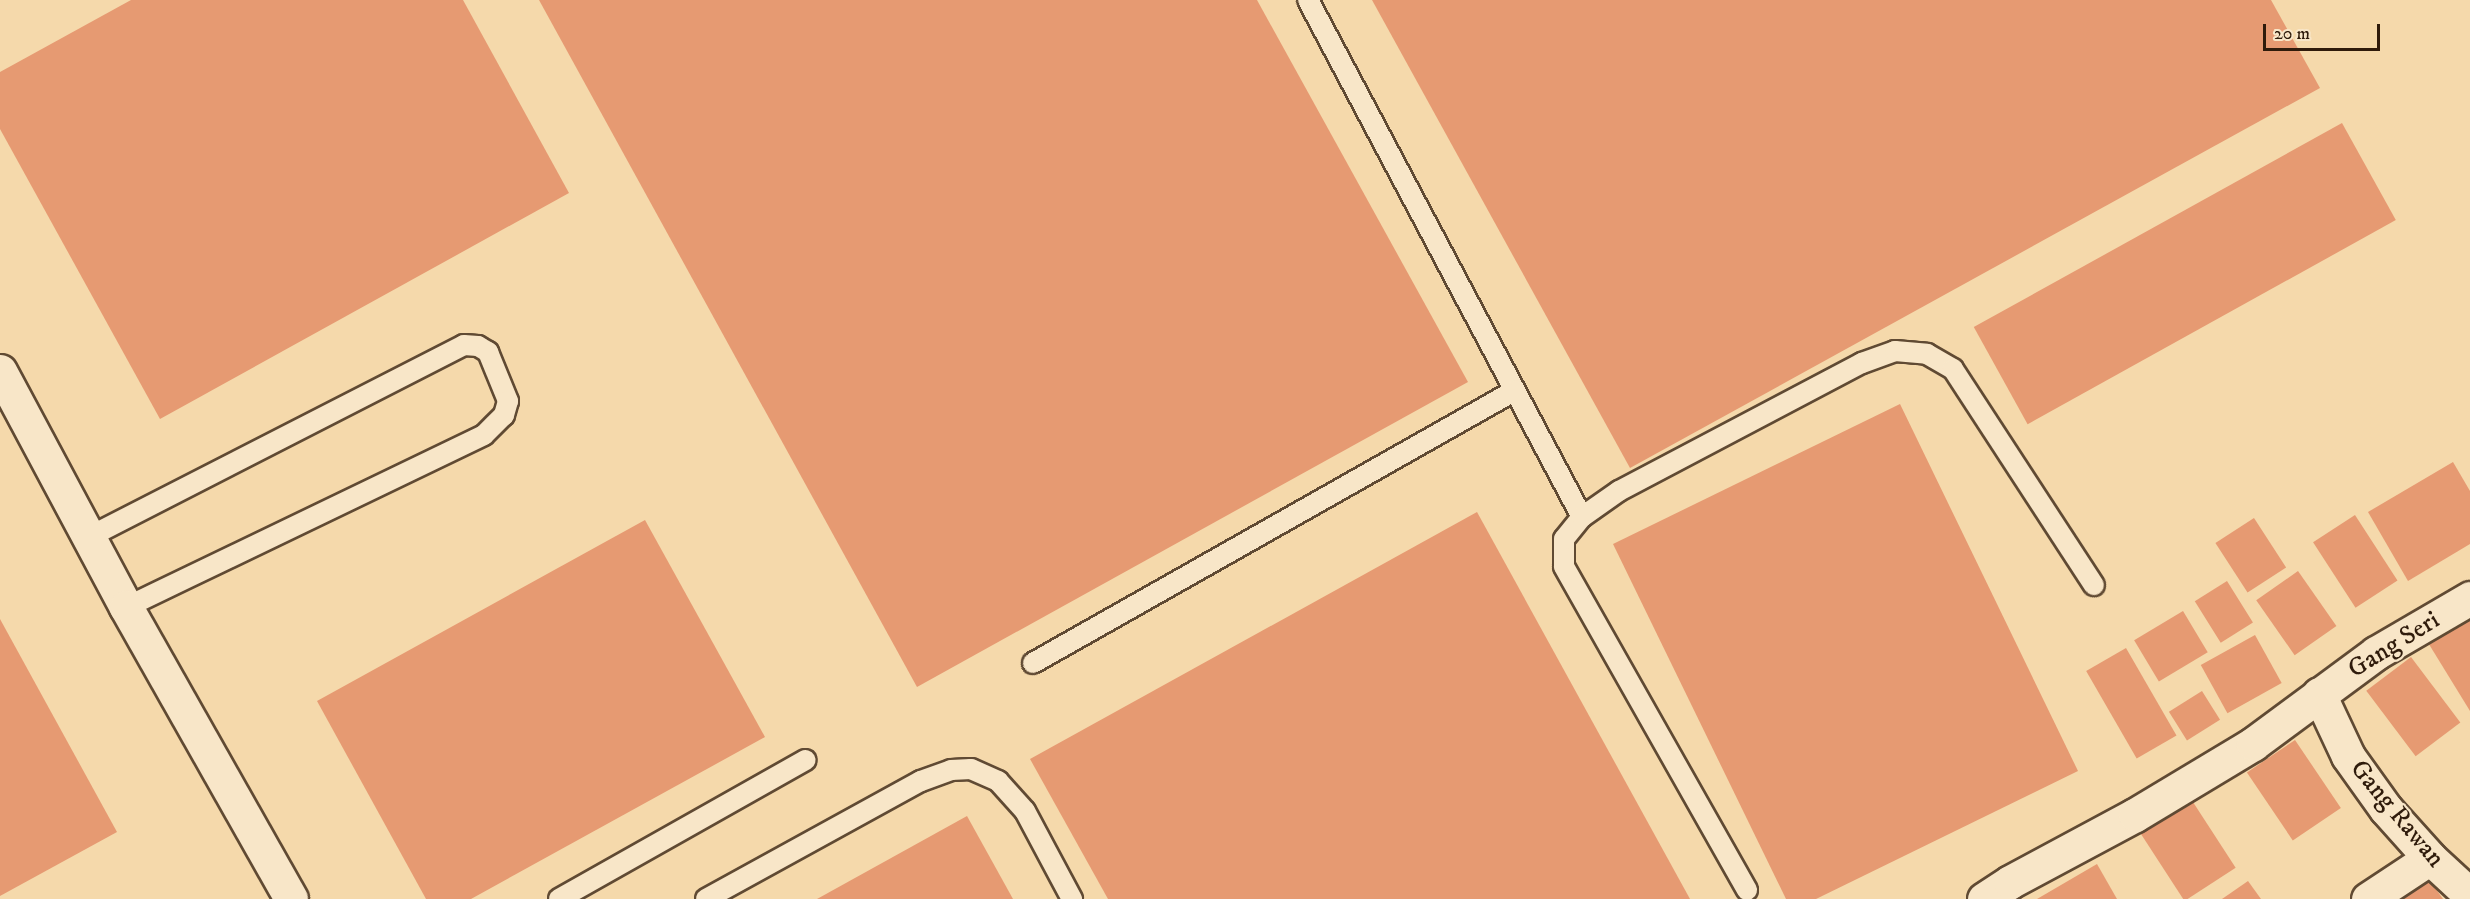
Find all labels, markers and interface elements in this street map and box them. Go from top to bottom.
scale bar [2266,12,2383,50]
text: 20 m [2274,23,2310,45]
street label: Gang Seri [2343,605,2445,685]
street label: Gang Rawan [2343,754,2451,874]

